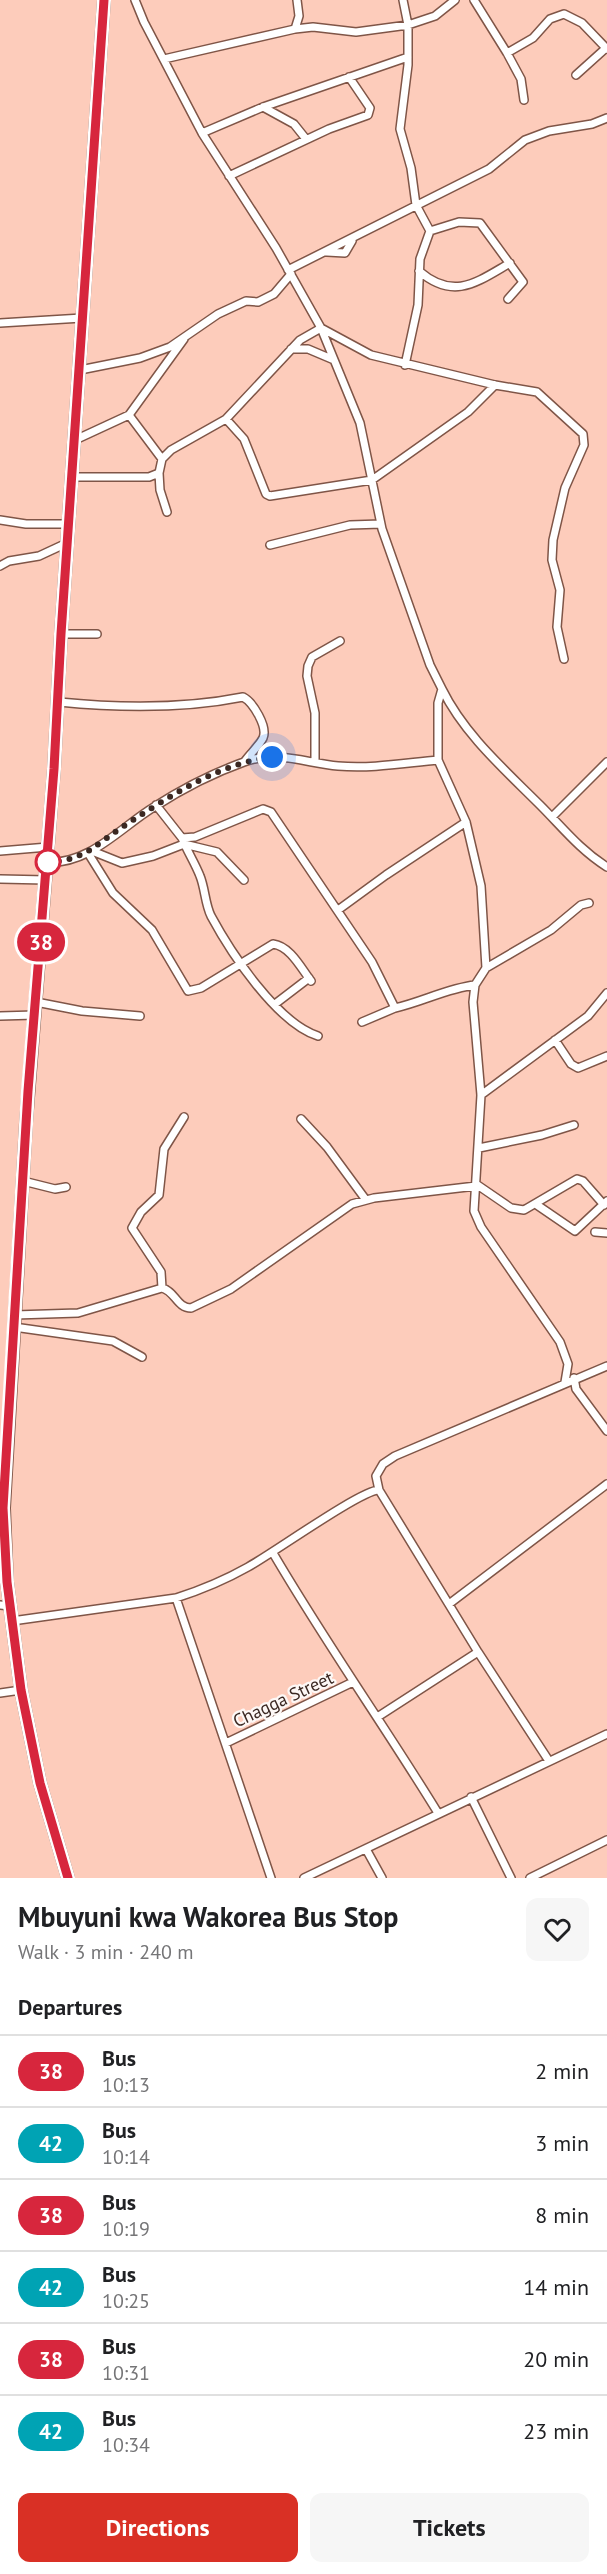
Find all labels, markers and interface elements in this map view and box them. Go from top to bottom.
your location [257,742,287,772]
unlabelled marker [35,849,61,875]
line badge: 38 [14,922,68,962]
text: 38 [29,929,53,956]
street label: Chagga Street [229,1666,337,1732]
text: Mbuyuni kwa Wakorea Bus Stop [18,1898,398,1935]
button: heart [526,1898,589,1961]
text: Walk · 3 min · 240 m [18,1939,194,1965]
text: Departures [18,1993,122,2021]
text: Bus [102,2044,136,2072]
text: 2 min [535,2057,589,2085]
text: 38 [39,2058,63,2085]
text: 10:13 [102,2072,150,2098]
text: Bus [102,2116,136,2144]
text: 3 min [535,2129,589,2157]
text: 42 [39,2130,63,2157]
text: 10:14 [102,2144,150,2170]
text: Bus [102,2188,136,2216]
text: 8 min [535,2201,589,2229]
text: 38 [39,2202,63,2229]
text: 10:19 [102,2216,150,2242]
text: Bus [102,2260,136,2288]
text: 14 min [523,2273,589,2301]
text: 42 [39,2274,63,2301]
text: 10:25 [102,2288,150,2314]
text: Bus [102,2332,136,2360]
text: 20 min [523,2345,589,2373]
text: 38 [39,2346,63,2373]
text: 10:31 [102,2360,150,2386]
text: Bus [102,2404,136,2432]
text: 23 min [523,2417,589,2445]
text: 42 [39,2418,63,2445]
text: 10:34 [102,2432,150,2458]
button: Directions [18,2493,298,2562]
button: Tickets [310,2493,589,2562]

